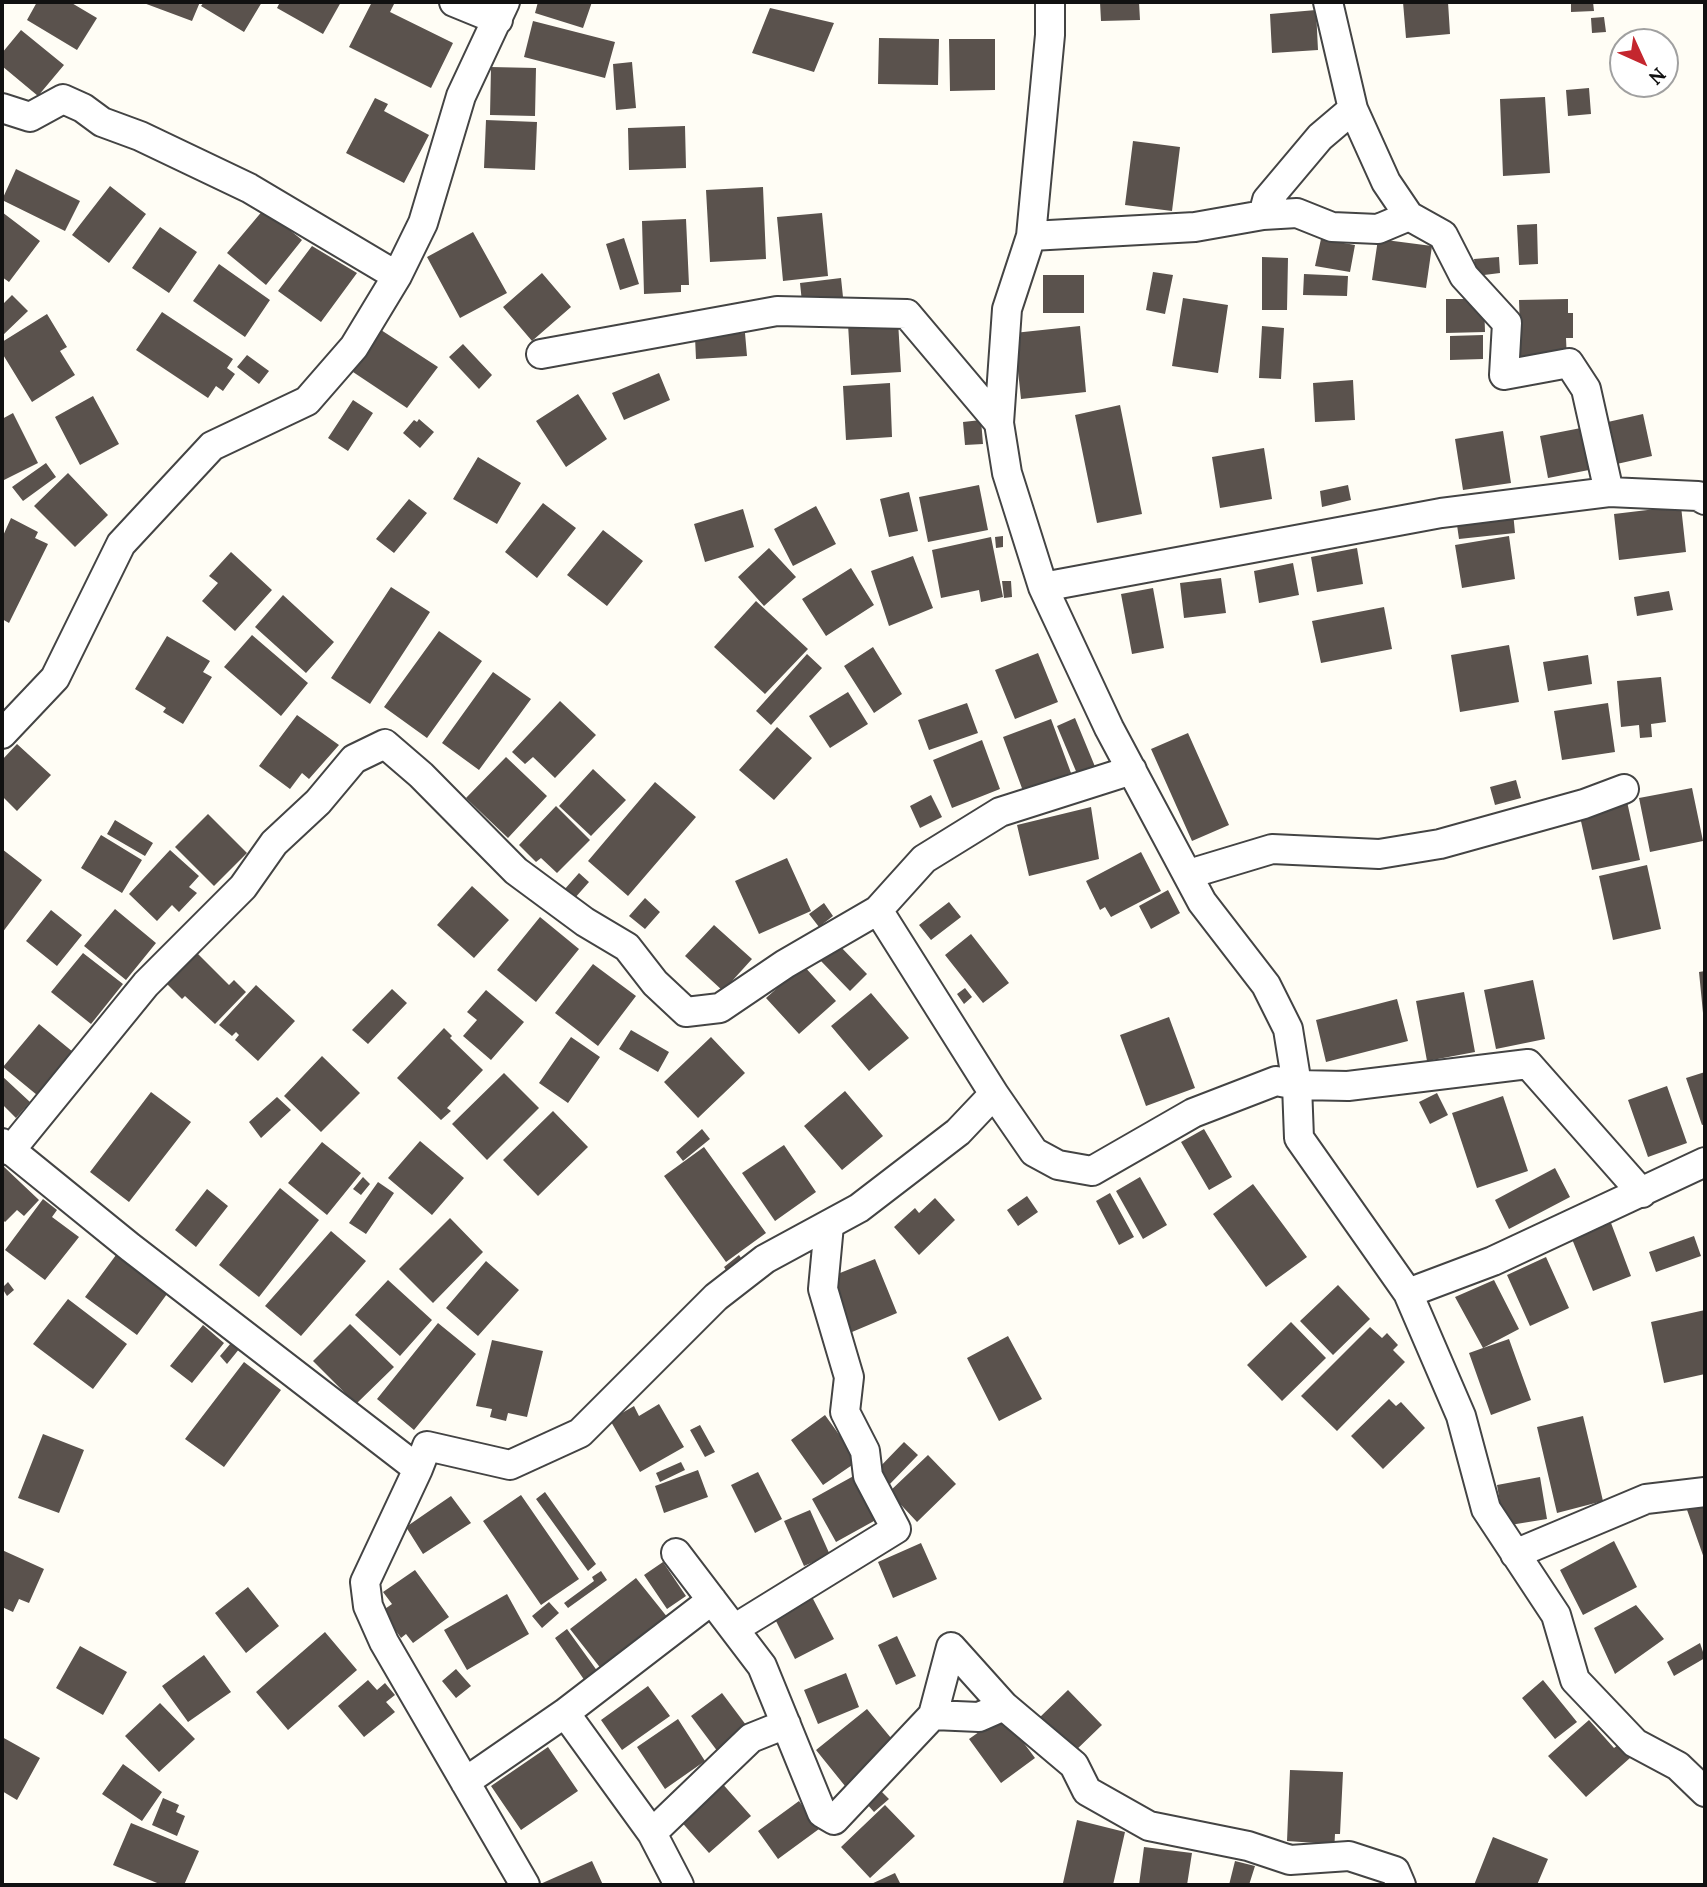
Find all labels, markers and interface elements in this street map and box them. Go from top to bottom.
north arrow [1609,28,1679,98]
text: N [1644,63,1671,90]

